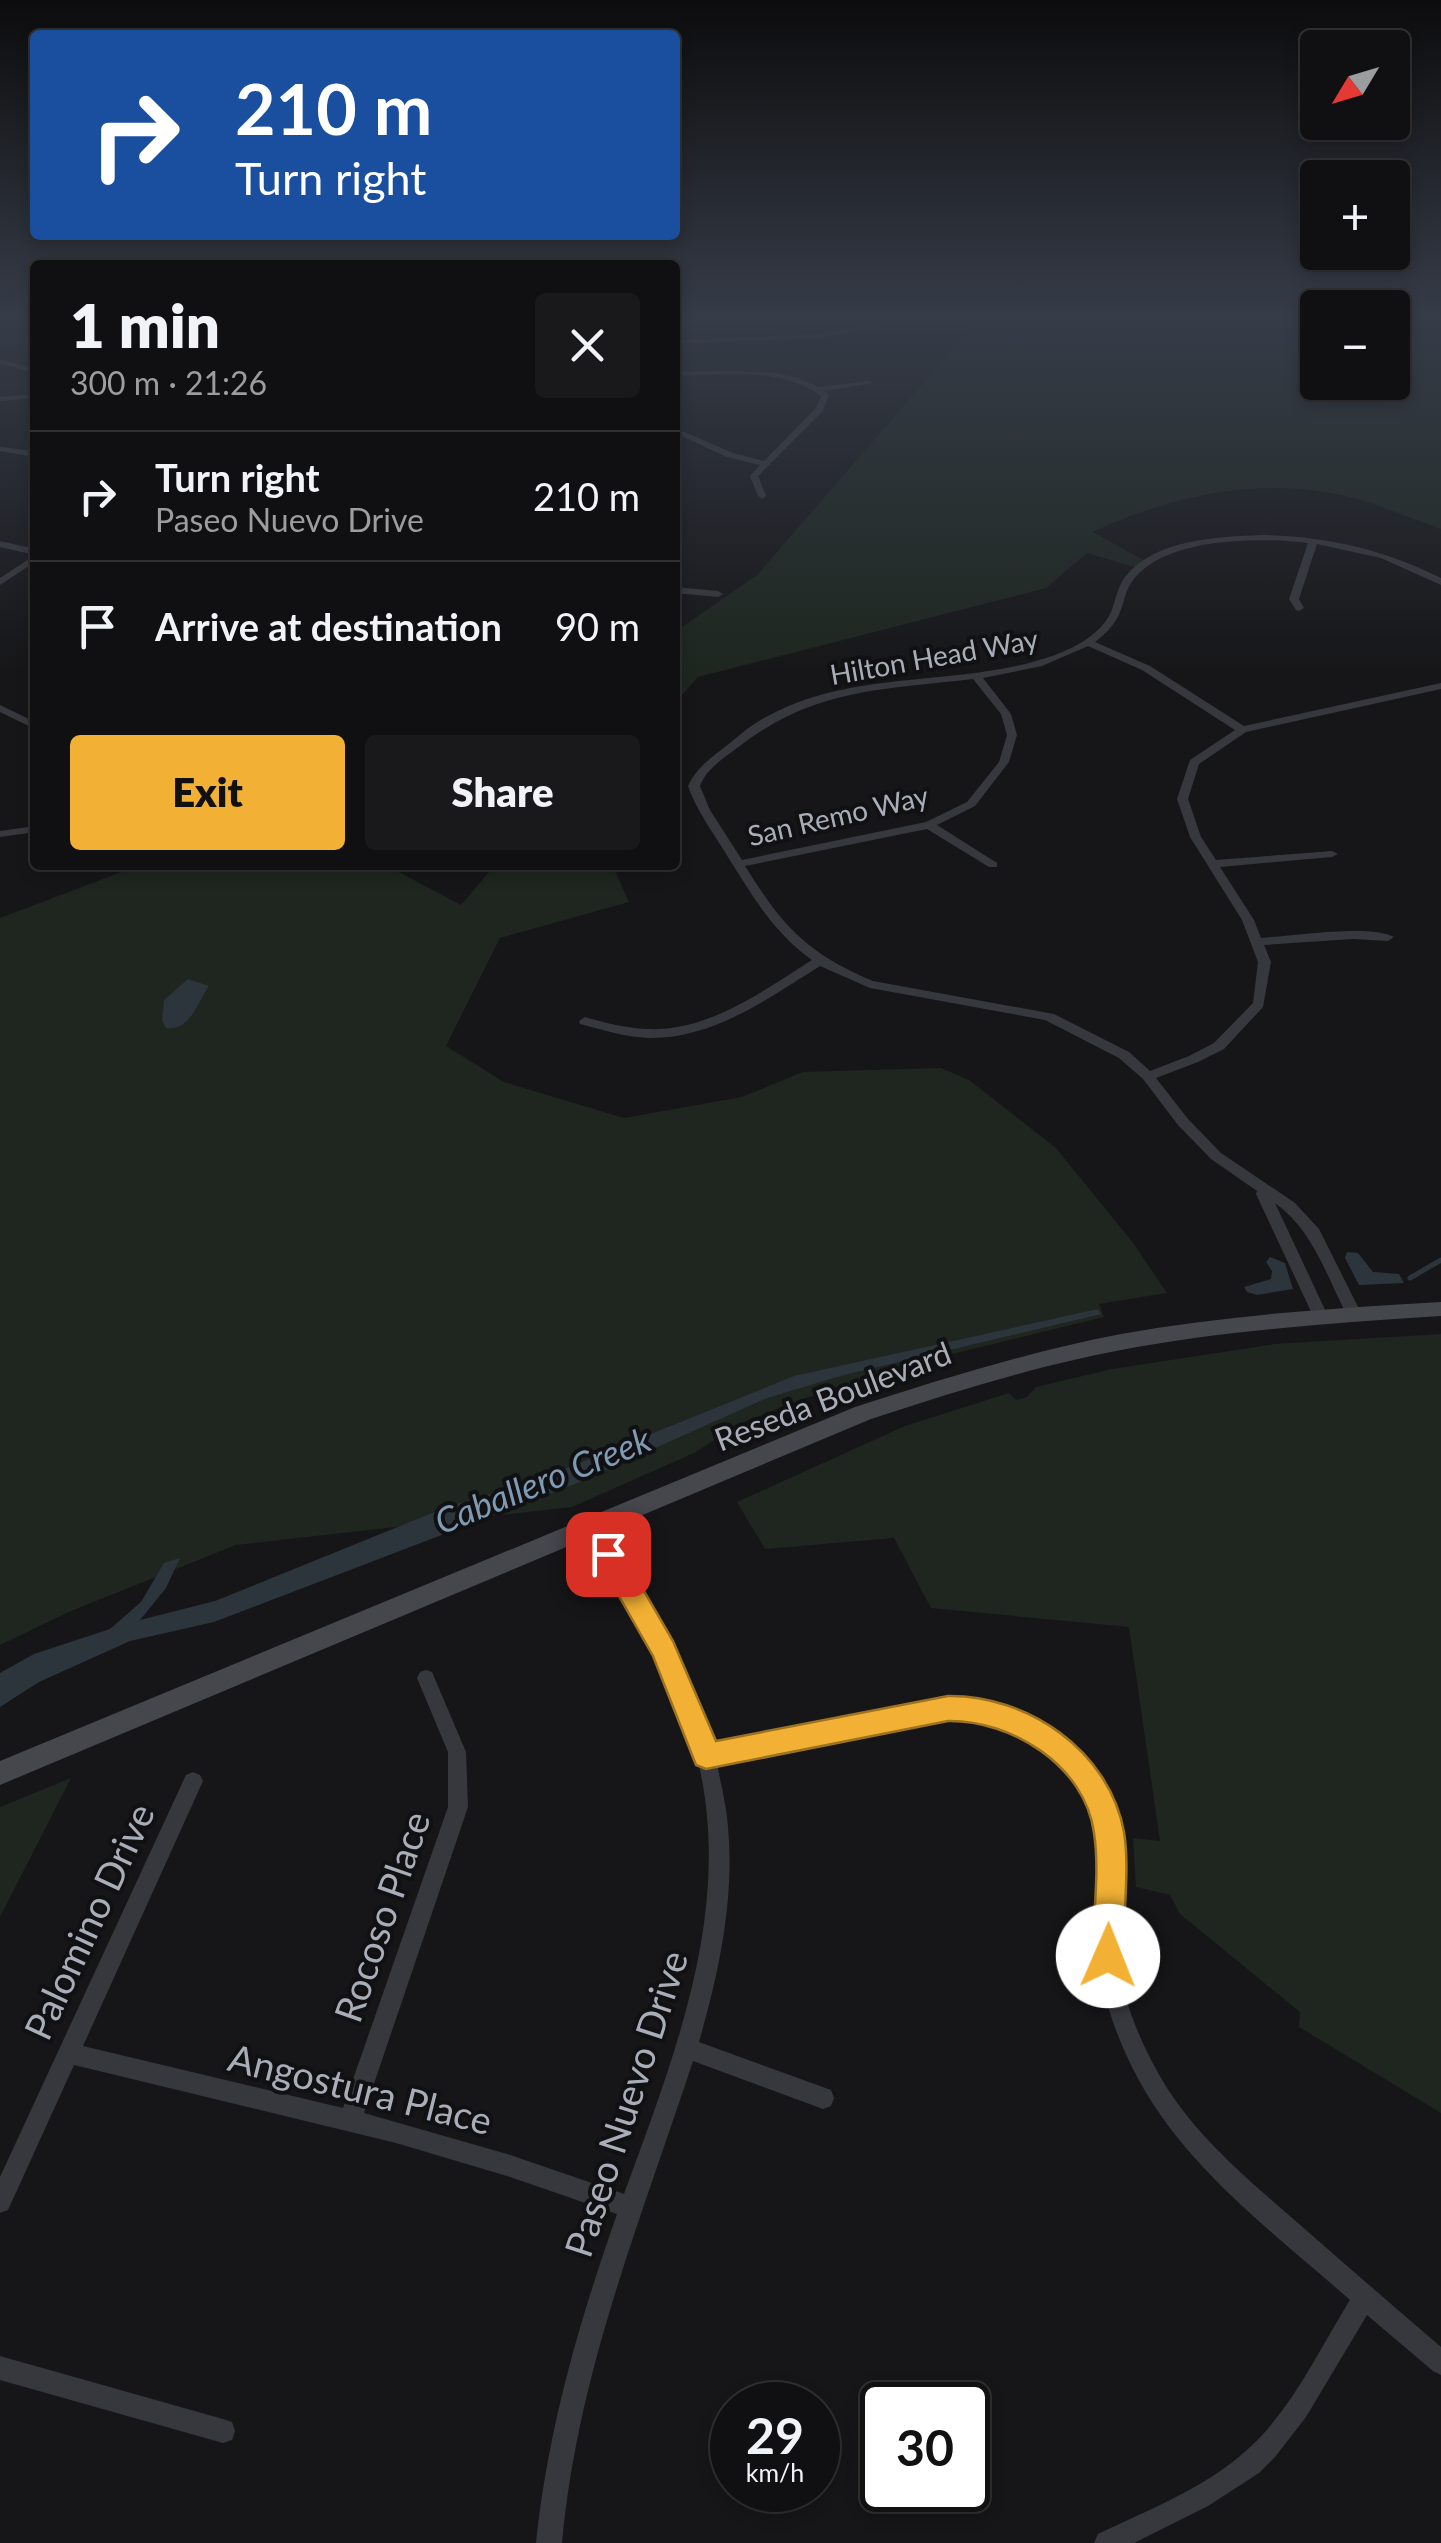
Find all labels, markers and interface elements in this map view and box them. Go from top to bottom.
north arrow [1300,30,1410,140]
map controls [1300,30,1410,400]
text: 210 m [235,66,432,150]
icon: right [70,70,200,200]
text: Turn right [235,151,426,205]
button: + [1300,160,1410,270]
text: 1 min [70,289,220,361]
button: − [1300,290,1410,400]
button: close [535,293,640,398]
text: 300 m · 21:26 [70,363,267,402]
text: Turn right [155,454,320,500]
icon: right [70,469,125,524]
text: 210 m [533,473,640,519]
text: Paseo Nuevo Drive [155,500,424,539]
icon: arrive [70,599,125,654]
text: Arrive at destination [155,603,502,649]
text: 90 m [555,603,640,649]
street label: Hilton Head Way [827,621,1041,691]
button: Exit [70,735,345,850]
button: Share [365,735,640,850]
street label: San Remo Way [744,778,932,852]
street label: Reseda Boulevard [709,1333,956,1459]
water label: Caballero Creek [428,1417,657,1542]
pin [566,1512,651,1597]
icon: arrive [581,1527,636,1582]
street label: Palomino Drive [13,1796,163,2046]
street label: Rocoso Place [324,1805,439,2028]
position arrow [1056,1904,1160,2008]
street label: Paseo Nuevo Drive [554,1944,696,2262]
street label: Angostura Place [224,2033,497,2143]
speed limit sign: 30 [860,2382,990,2512]
text: 29 [746,2405,804,2465]
text: km/h [746,2457,804,2487]

